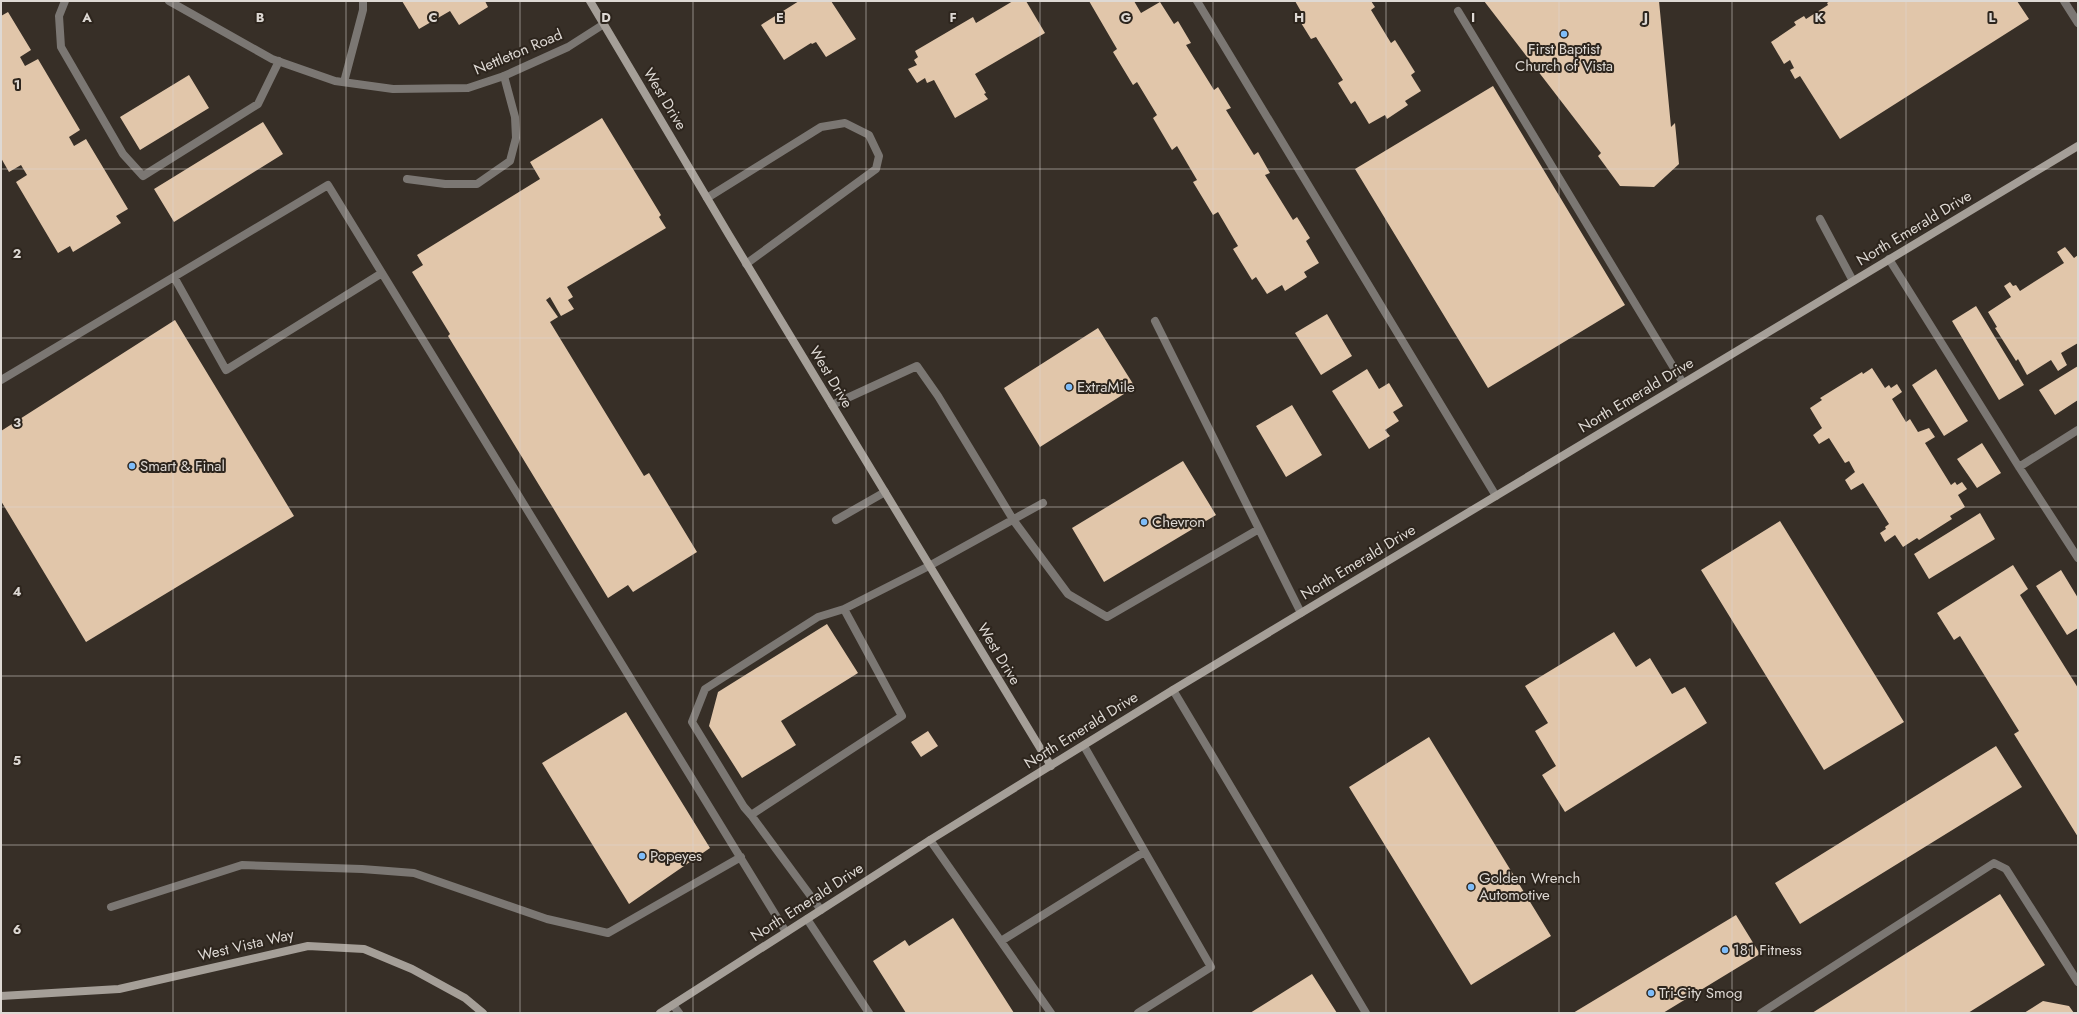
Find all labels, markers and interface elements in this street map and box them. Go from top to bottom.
text: A [81,8,92,27]
text: B [256,8,265,27]
text: C [428,8,438,27]
text: D [601,8,611,27]
text: E [776,8,784,27]
text: F [949,8,957,27]
text: G [1121,8,1132,27]
text: H [1294,8,1304,27]
text: I [1471,8,1475,27]
text: J [1641,8,1648,27]
text: K [1814,8,1824,27]
text: L [1989,8,1996,27]
street label: Nettleton Road [470,23,566,81]
marker: First Baptist Church of Vista [1559,29,1569,39]
place label: First Baptist Church of Vista [1515,38,1613,77]
street label: West Drive [638,64,692,134]
text: 1 [14,75,20,94]
street label: North Emerald Drive [1852,185,1976,271]
text: 2 [13,244,21,263]
street label: West Drive [804,342,858,412]
street label: North Emerald Drive [1574,352,1698,438]
place label: ExtraMile [1077,376,1135,398]
marker: ExtraMile [1064,382,1074,392]
text: 3 [13,413,21,432]
place label: Smart & Final [140,455,225,477]
marker: Smart & Final [127,461,137,471]
place label: Chevron [1152,511,1205,533]
marker: Chevron [1139,517,1149,527]
street label: North Emerald Drive [1296,519,1420,605]
text: 4 [12,582,22,601]
street label: West Drive [972,619,1026,689]
street label: North Emerald Drive [1020,686,1143,774]
text: 5 [13,751,21,770]
place label: Popeyes [650,845,702,867]
marker: Popeyes [637,851,647,861]
street label: North Emerald Drive [746,857,868,947]
place label: Golden Wrench Automotive [1479,867,1580,906]
marker: Golden Wrench Automotive [1466,882,1476,892]
text: 6 [13,920,22,939]
street label: West Vista Way [196,923,296,967]
place label: 181 Fitness [1733,939,1802,961]
marker: 181 Fitness [1720,945,1730,955]
place label: Tri-City Smog [1659,982,1743,1004]
marker: Tri-City Smog [1646,988,1656,998]

